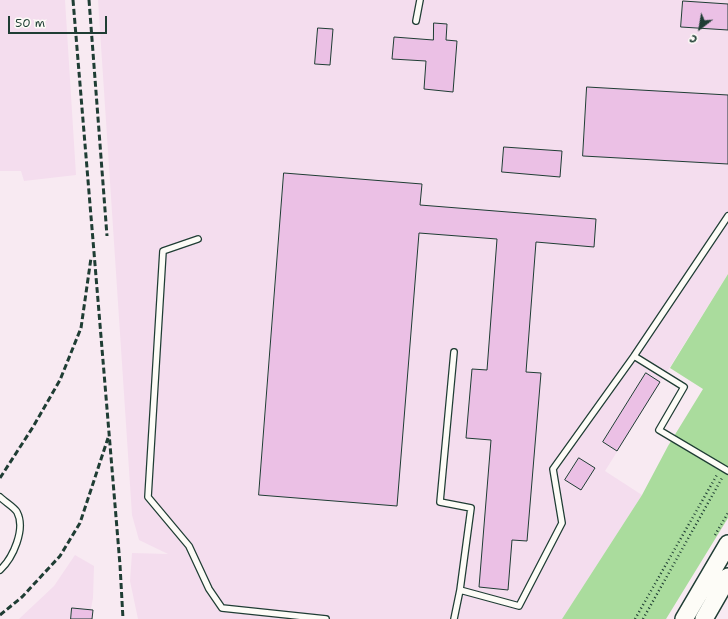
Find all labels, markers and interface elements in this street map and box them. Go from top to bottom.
scale bar [10,8,109,34]
north arrow [680,8,720,48]
text: 50 m [15,15,45,31]
text: С [687,31,700,47]

